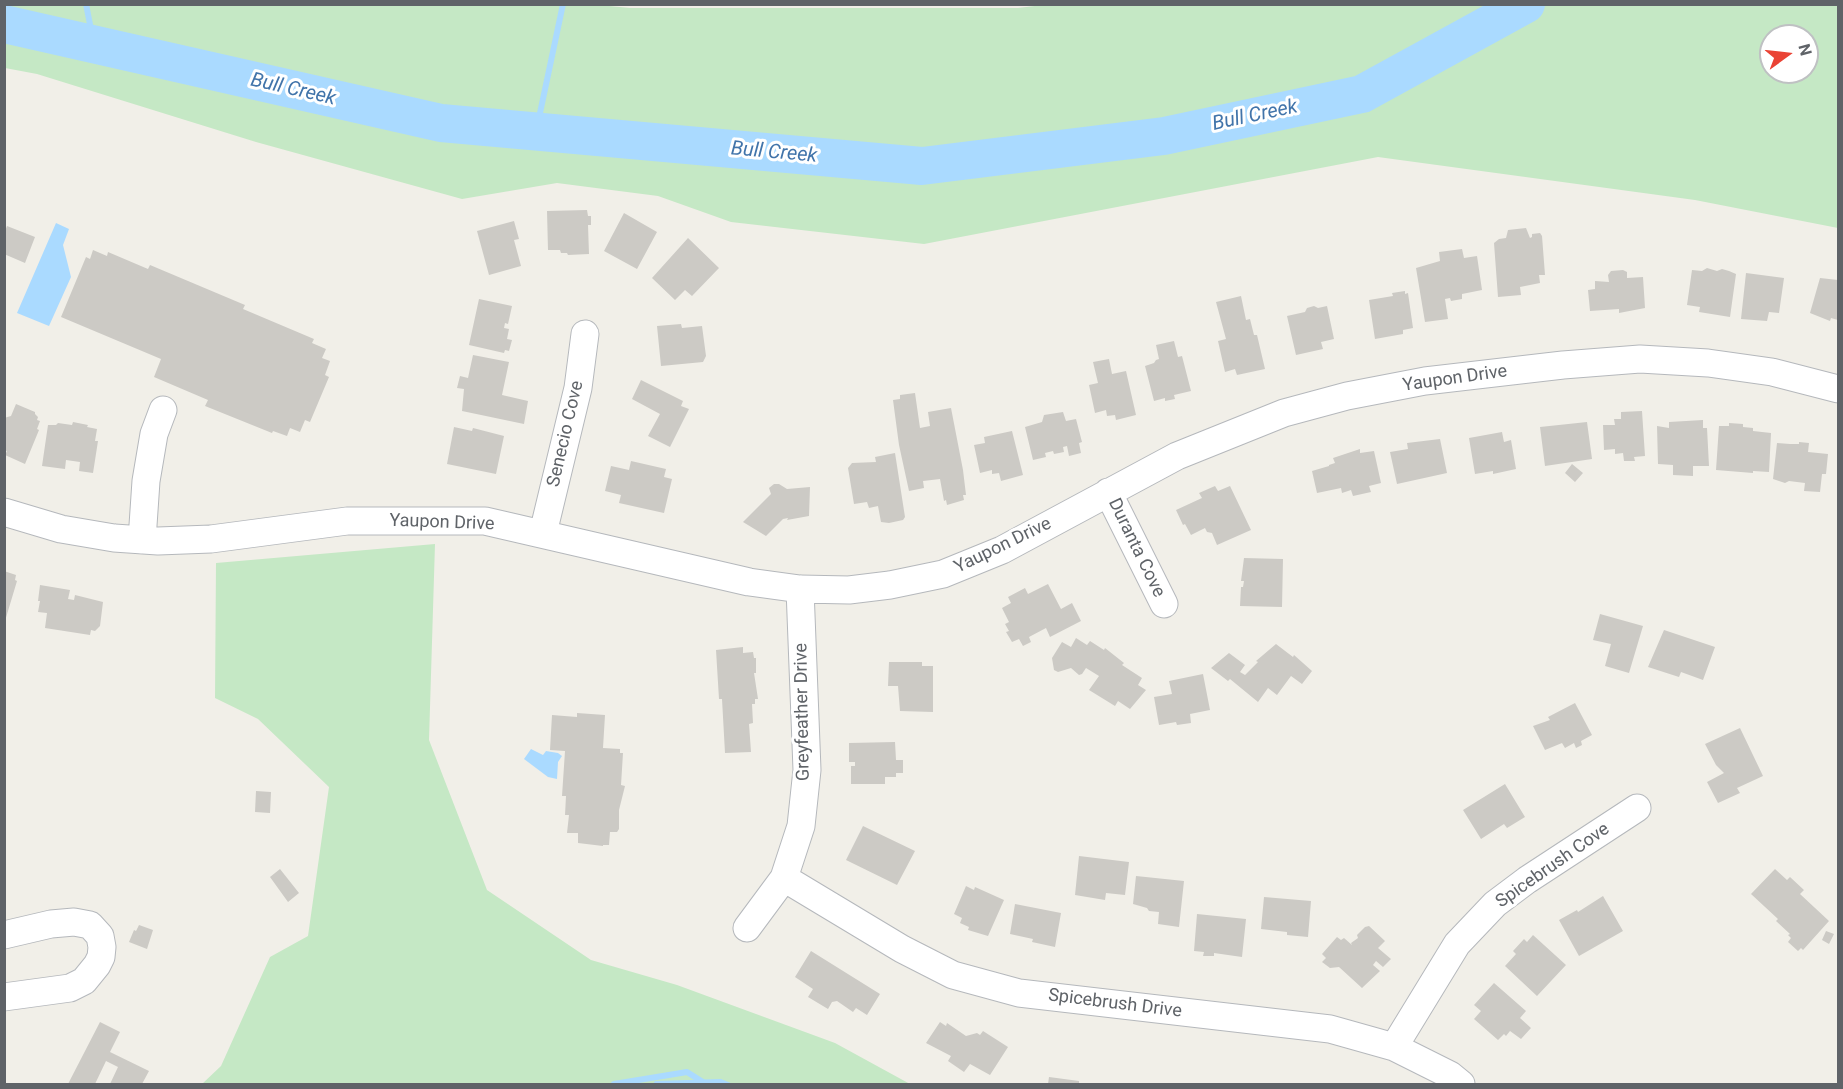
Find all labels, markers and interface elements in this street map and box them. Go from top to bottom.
north arrow [1759,24,1819,84]
text: N [1794,42,1816,58]
water label: Bull Creek [248,69,338,111]
water label: Bull Creek [1210,95,1300,137]
water label: Bull Creek [730,137,818,169]
street label: Yaupon Drive [1401,361,1509,397]
street label: Senecio Cove [543,379,589,489]
street label: Duranta Cove [1103,495,1169,601]
street label: Yaupon Drive [389,510,495,536]
street label: Yaupon Drive [951,513,1055,579]
street label: Greyfeather Drive [791,643,815,781]
street label: Spicebrush Cove [1492,819,1614,913]
street label: Spicebrush Drive [1047,985,1183,1023]

